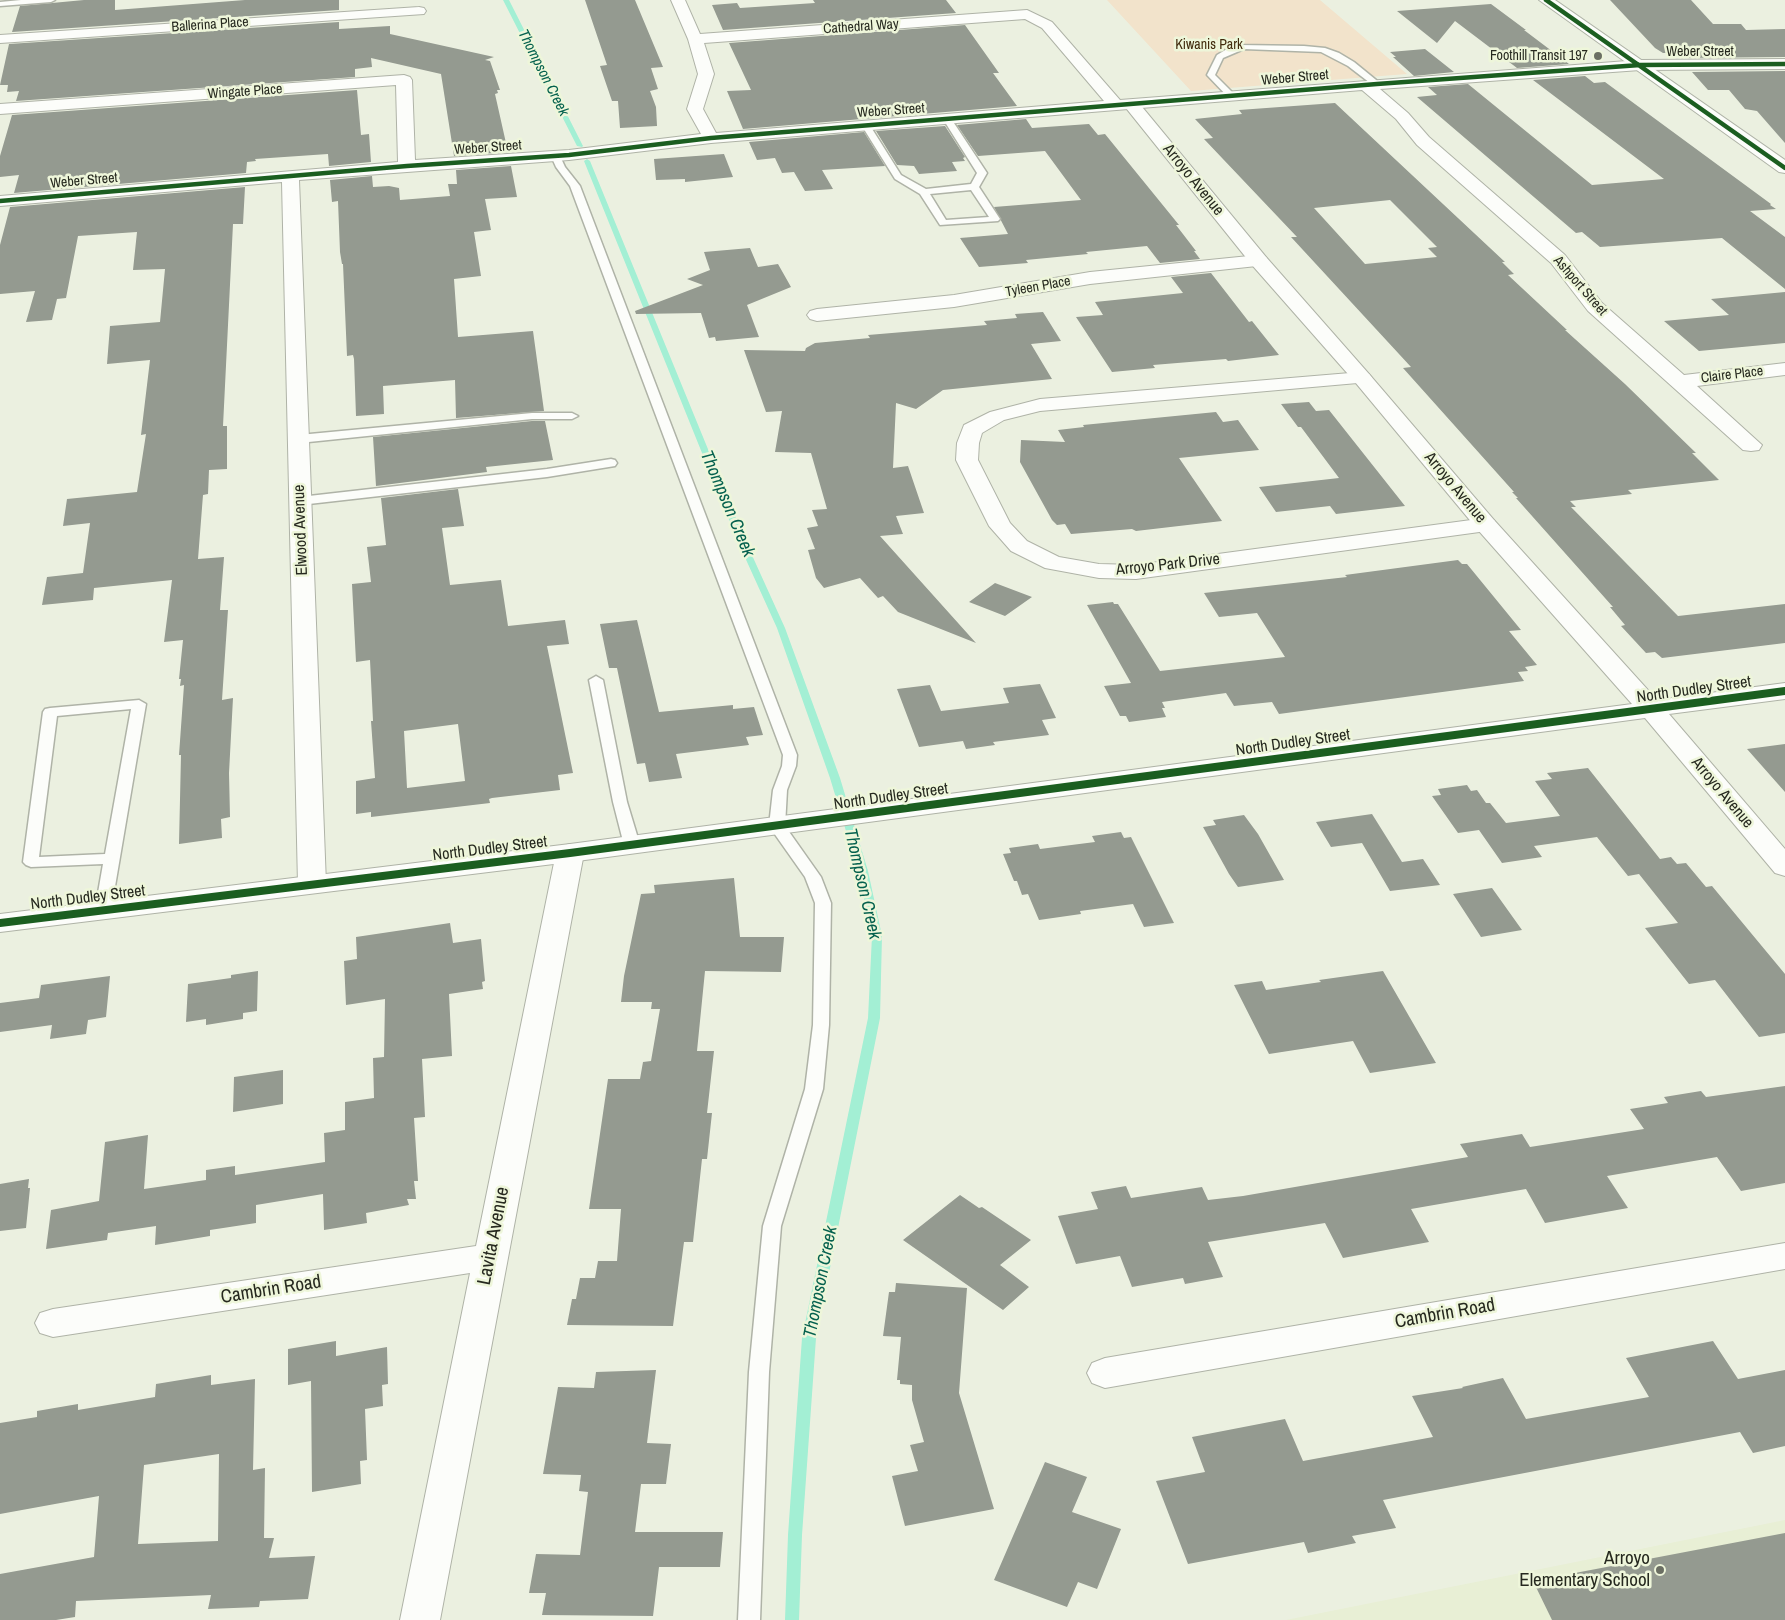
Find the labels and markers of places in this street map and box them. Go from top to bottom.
place label: Foothill Transit 197 [1490,48,1588,64]
marker: Foothill Transit 197 [1592,50,1604,62]
place label: Arroyo Elementary School [1519,1548,1650,1592]
marker: Arroyo Elementary School [1654,1564,1666,1576]

